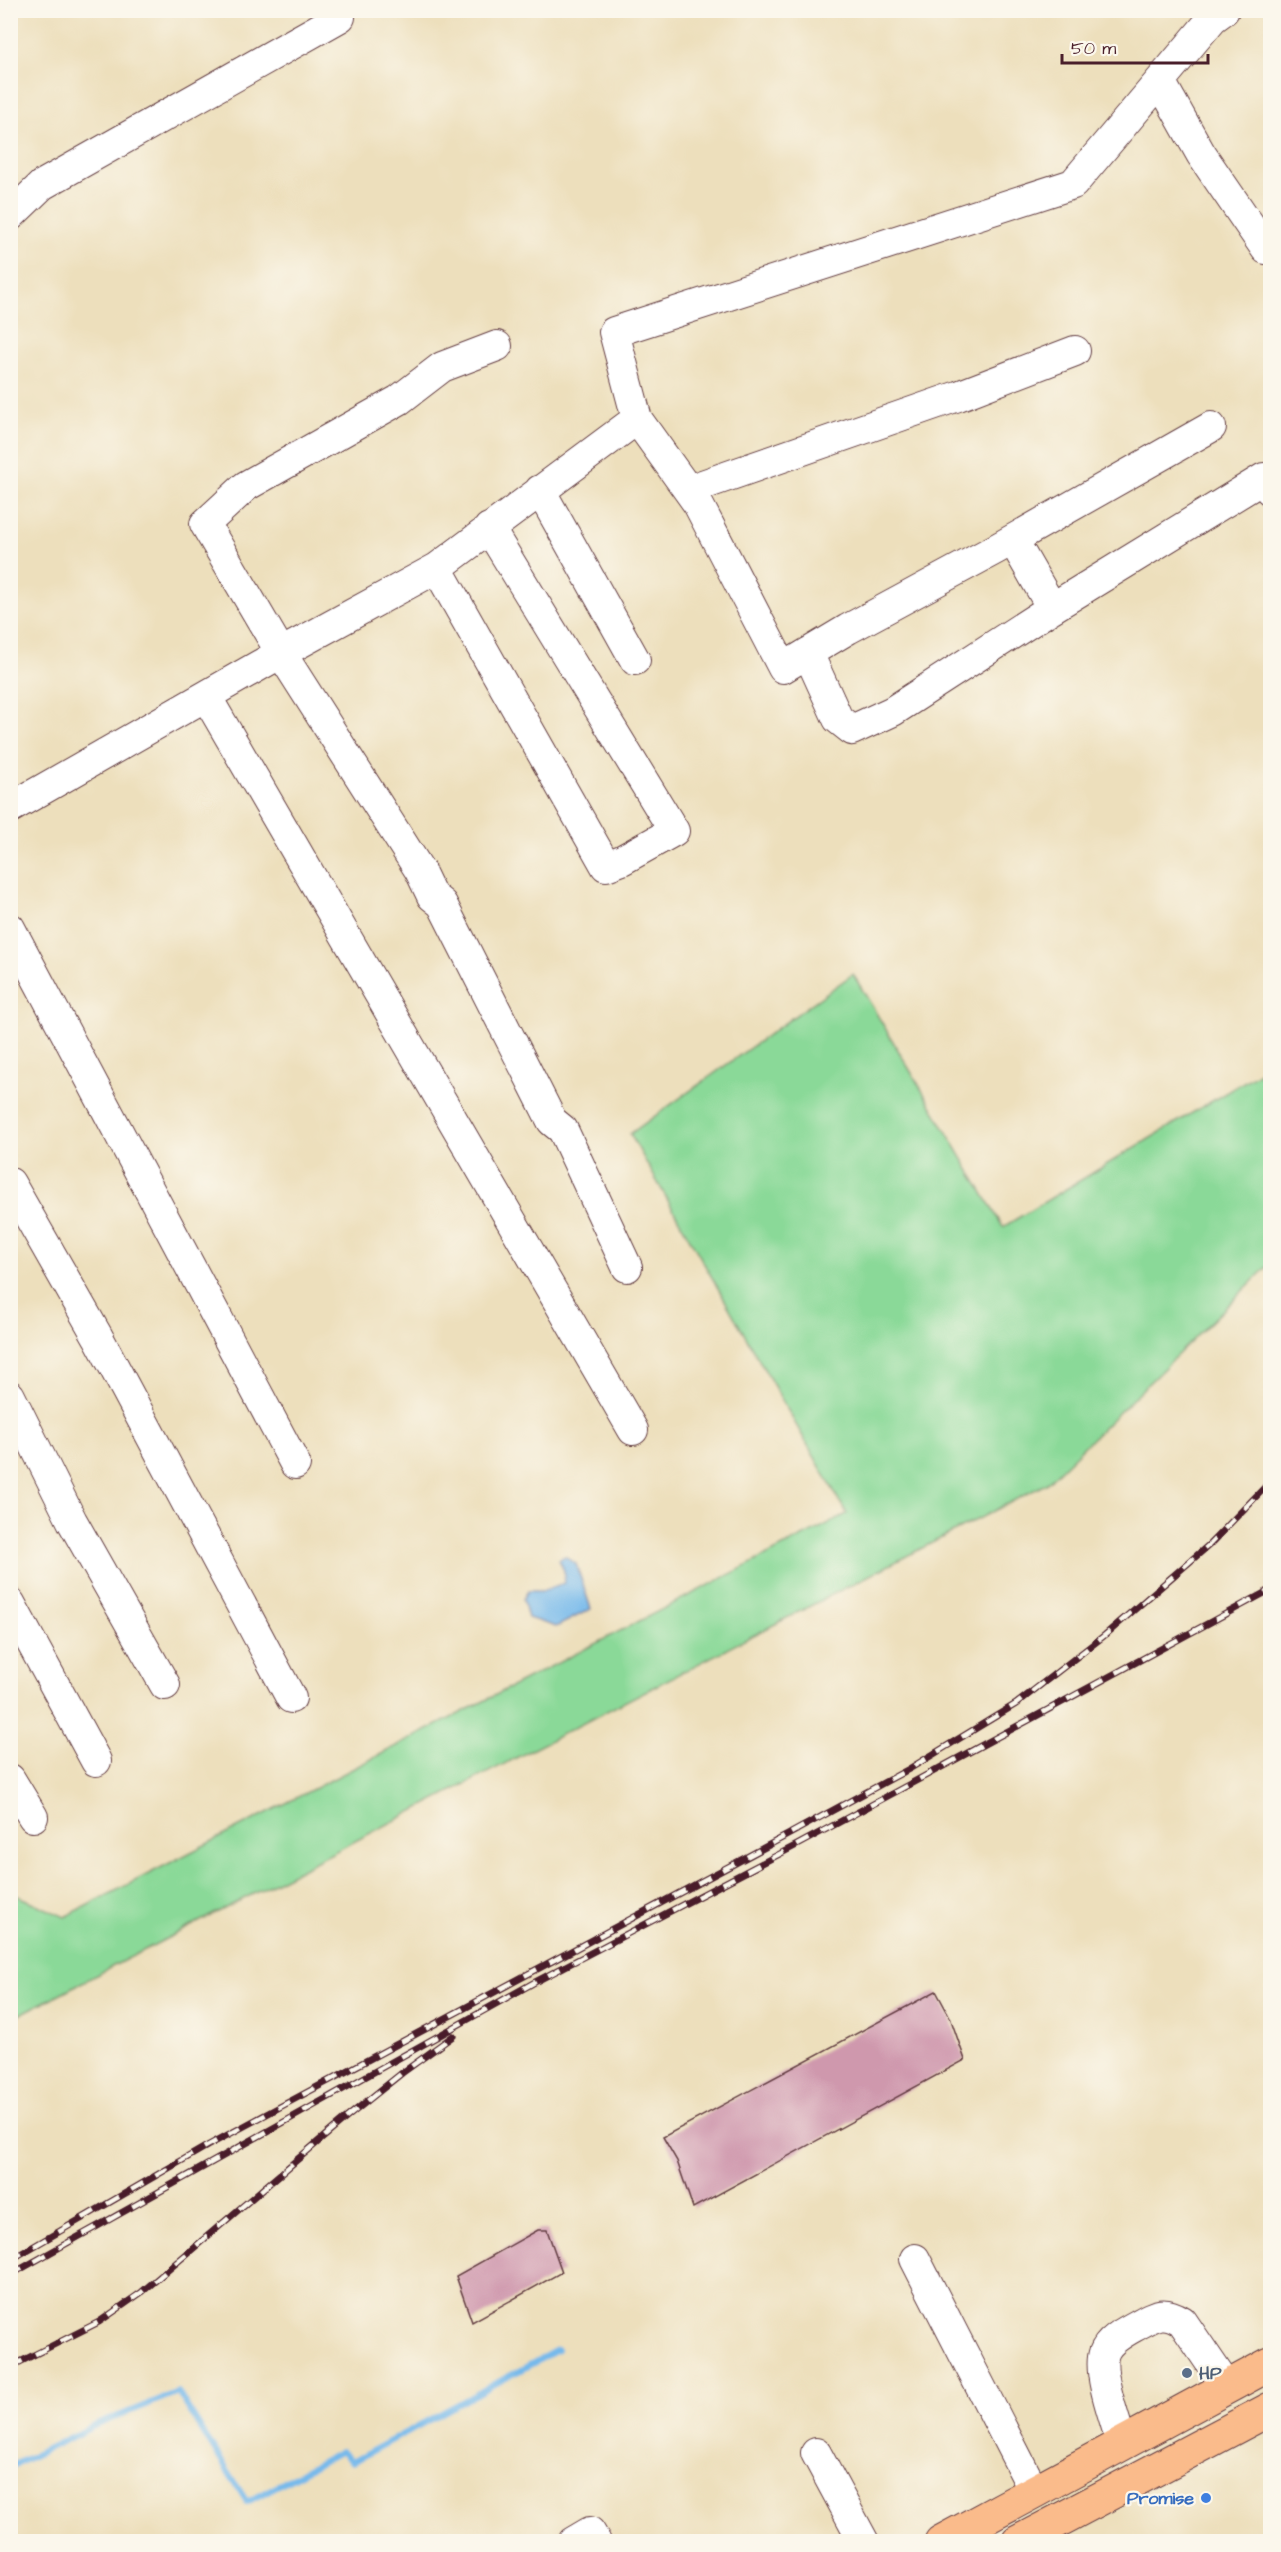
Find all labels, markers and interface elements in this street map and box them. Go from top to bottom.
scale bar [1062,27,1208,65]
text: 50 m [1071,36,1116,61]
place label: HP [1199,2361,1222,2386]
marker: HP [1180,2366,1194,2380]
place label: Promise [1127,2486,1194,2511]
marker: Promise [1199,2491,1213,2505]

